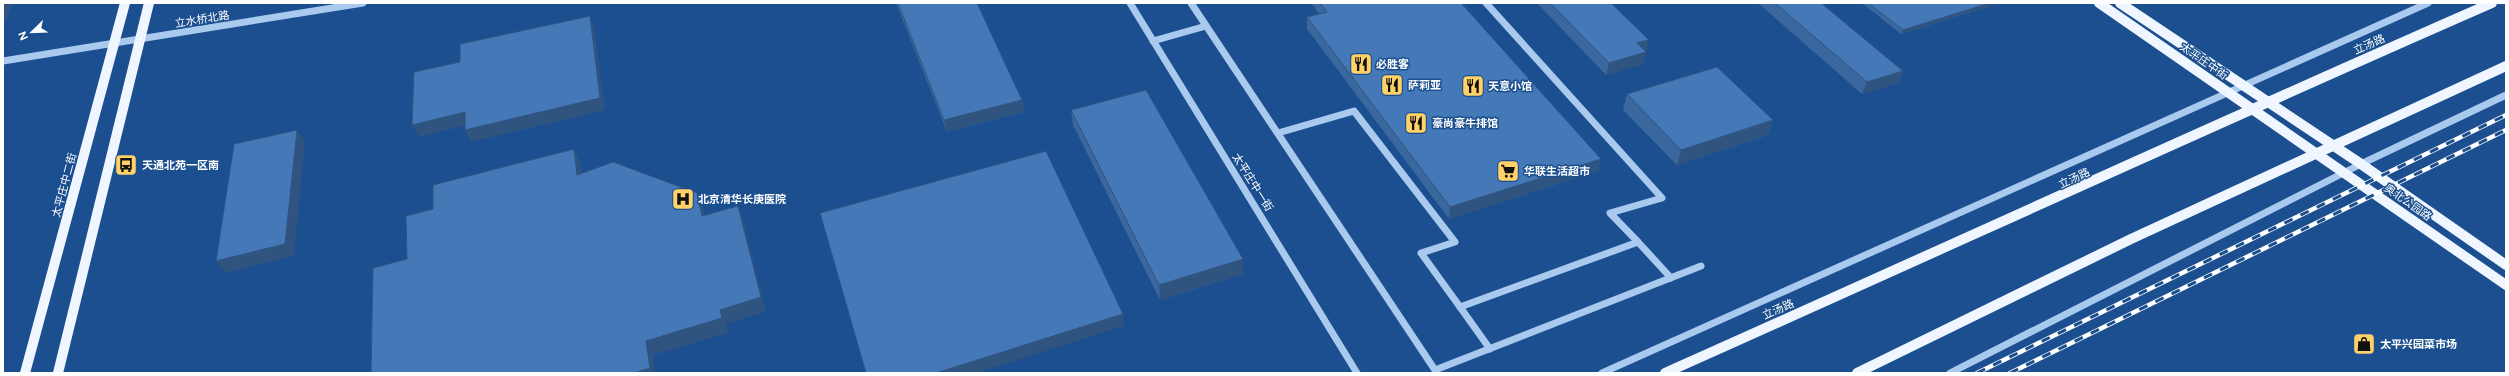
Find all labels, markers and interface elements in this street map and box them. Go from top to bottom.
street label: 立水桥北路 [174,9,230,30]
north arrow [12,12,52,52]
text: N [16,29,31,42]
street label: 立汤路 [2351,32,2387,57]
street label: 太平庄中街 [2177,40,2230,83]
restaurant icon: 必胜客 [1348,51,1374,77]
place label: 必胜客 [1376,58,1409,71]
restaurant icon: 萨莉亚 [1379,72,1405,98]
restaurant icon: 天意小馆 [1460,73,1486,99]
place label: 萨莉亚 [1408,79,1441,92]
place label: 天意小馆 [1488,80,1532,93]
restaurant icon: 豪尚豪牛排馆 [1403,110,1429,136]
place label: 豪尚豪牛排馆 [1432,117,1498,130]
street label: 太平庄中一街 [1230,151,1276,214]
street label: 太平庄中二街 [50,152,79,219]
bus stop icon: 天通北苑一区南 [113,152,139,178]
supermarket icon: 华联生活超市 [1495,158,1521,184]
place label: 天通北苑一区南 [142,159,219,172]
place label: 华联生活超市 [1524,165,1590,178]
street label: 立汤路 [2057,166,2092,191]
street label: 奥北公园路 [2381,181,2434,224]
hospital icon: 北京清华长庚医院 [670,186,696,212]
place label: 北京清华长庚医院 [698,193,786,206]
street label: 立汤路 [1760,297,1796,322]
shop icon: 太平兴园菜市场 [2351,331,2377,357]
place label: 太平兴园菜市场 [2380,338,2457,351]

